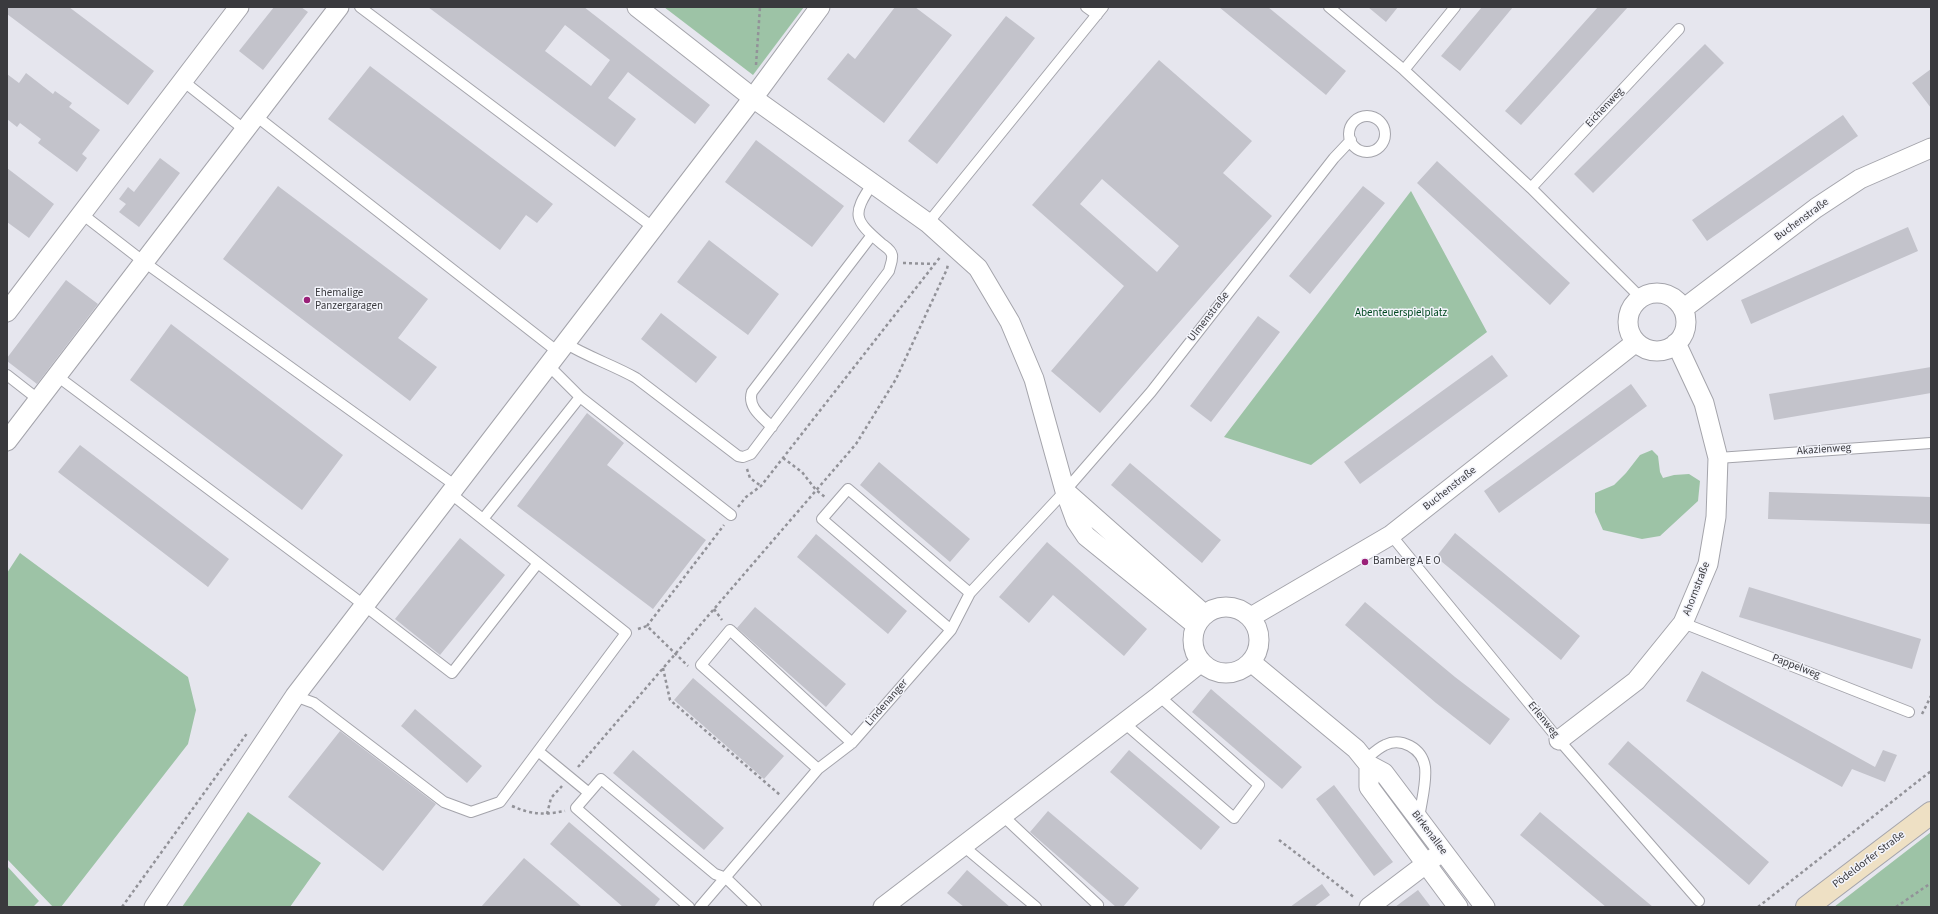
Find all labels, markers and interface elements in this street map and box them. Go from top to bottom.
street label: Eichenweg [1583,85,1627,131]
street label: Buchenstraße [1772,196,1832,244]
place label: Ehemalige Panzergaragen [315,287,383,313]
street label: Ulmenstraße [1185,289,1233,345]
marker: Ehemalige Panzergaragen [302,295,312,305]
park label: Abenteuerspielplatz [1355,307,1447,321]
street label: Akazienweg [1796,442,1852,458]
street label: Buchenstraße [1421,464,1479,514]
place label: Bamberg A E O [1373,555,1441,569]
marker: Bamberg A E O [1360,557,1370,567]
street label: Ahornstraße [1681,560,1713,618]
street label: Pappelweg [1770,652,1822,682]
street label: Lindenanger [863,677,911,729]
street label: Erlenweg [1524,699,1562,741]
street label: Birkenallee [1408,808,1450,858]
street label: Pödeldorfer Straße [1830,829,1908,891]

